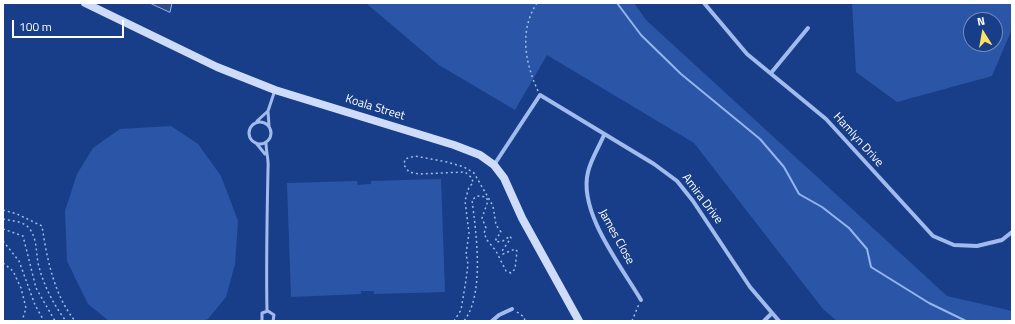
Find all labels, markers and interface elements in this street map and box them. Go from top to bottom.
scale bar [14,12,126,38]
north arrow [963,12,1003,52]
text: N [976,13,986,30]
text: 100 m [19,17,52,36]
street label: Koala Street [344,92,406,124]
street label: Hamlyn Drive [830,110,886,170]
street label: Amira Drive [679,171,725,227]
street label: James Close [595,207,637,267]

